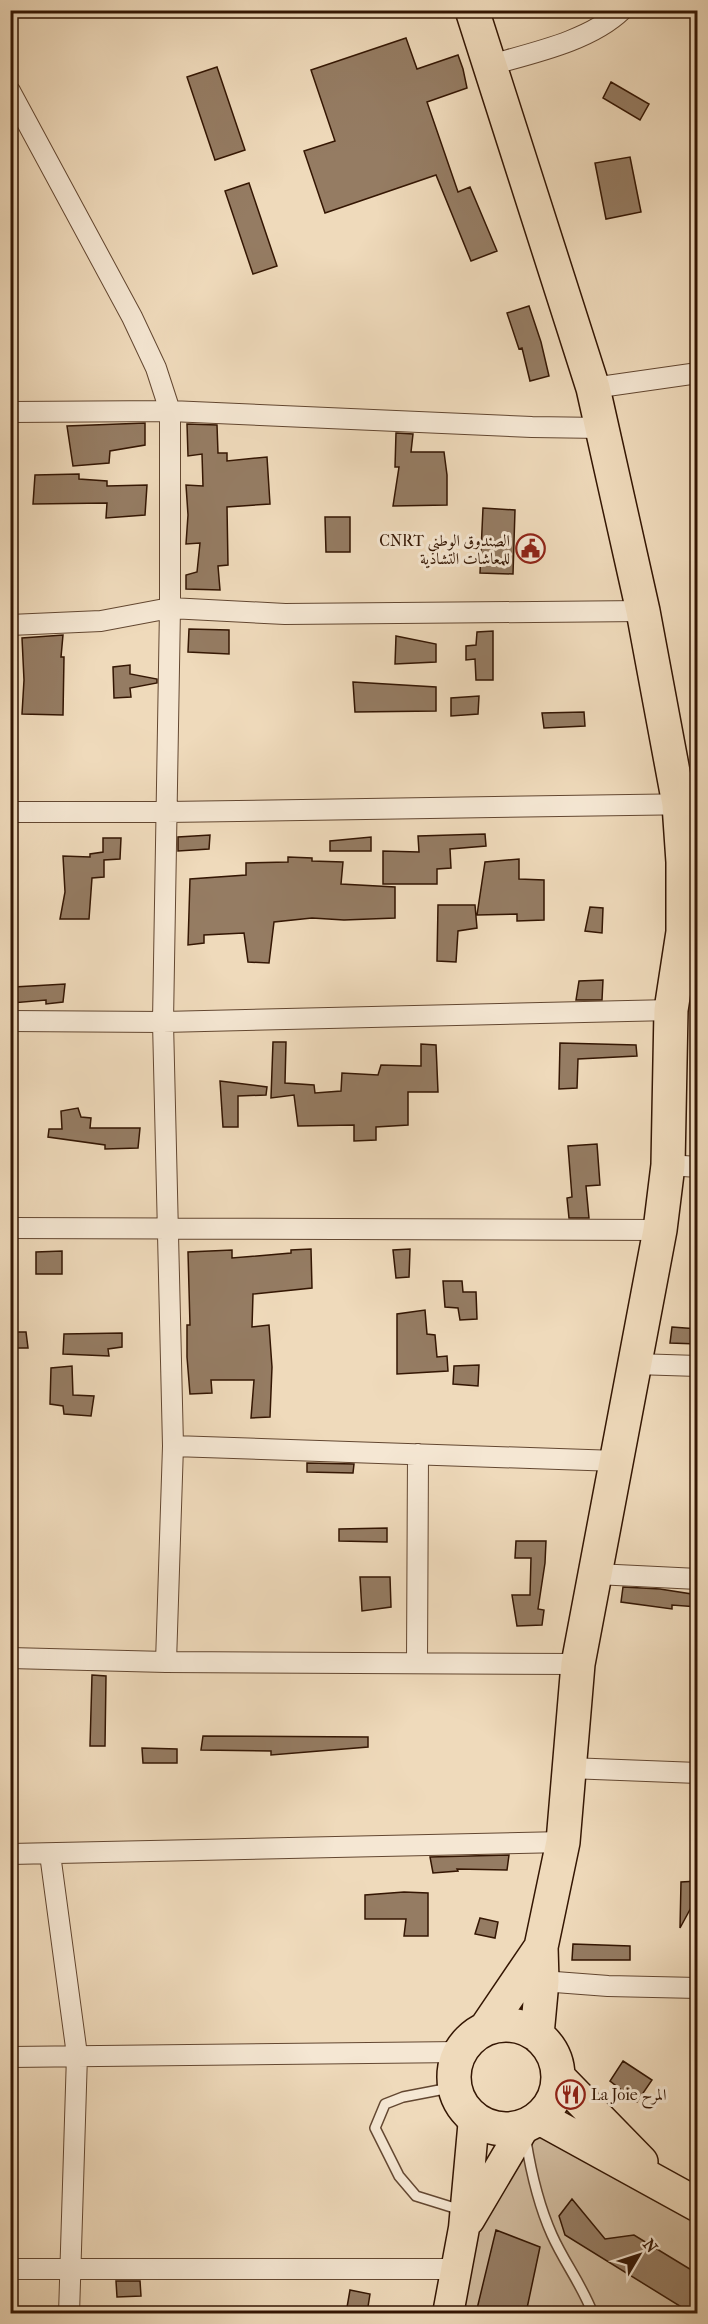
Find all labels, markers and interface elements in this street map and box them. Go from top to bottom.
place label: CNRT الصندوق الوطني للمعاشات التشادية [379,531,510,569]
public building icon: CNRT الصندوق الوطني للمعاشات التشادية [515,533,547,565]
restaurant icon: La Joie المرح [554,2078,586,2110]
place label: La Joie المرح [591,2085,666,2109]
north arrow [609,2225,669,2285]
text: N [639,2235,662,2257]

